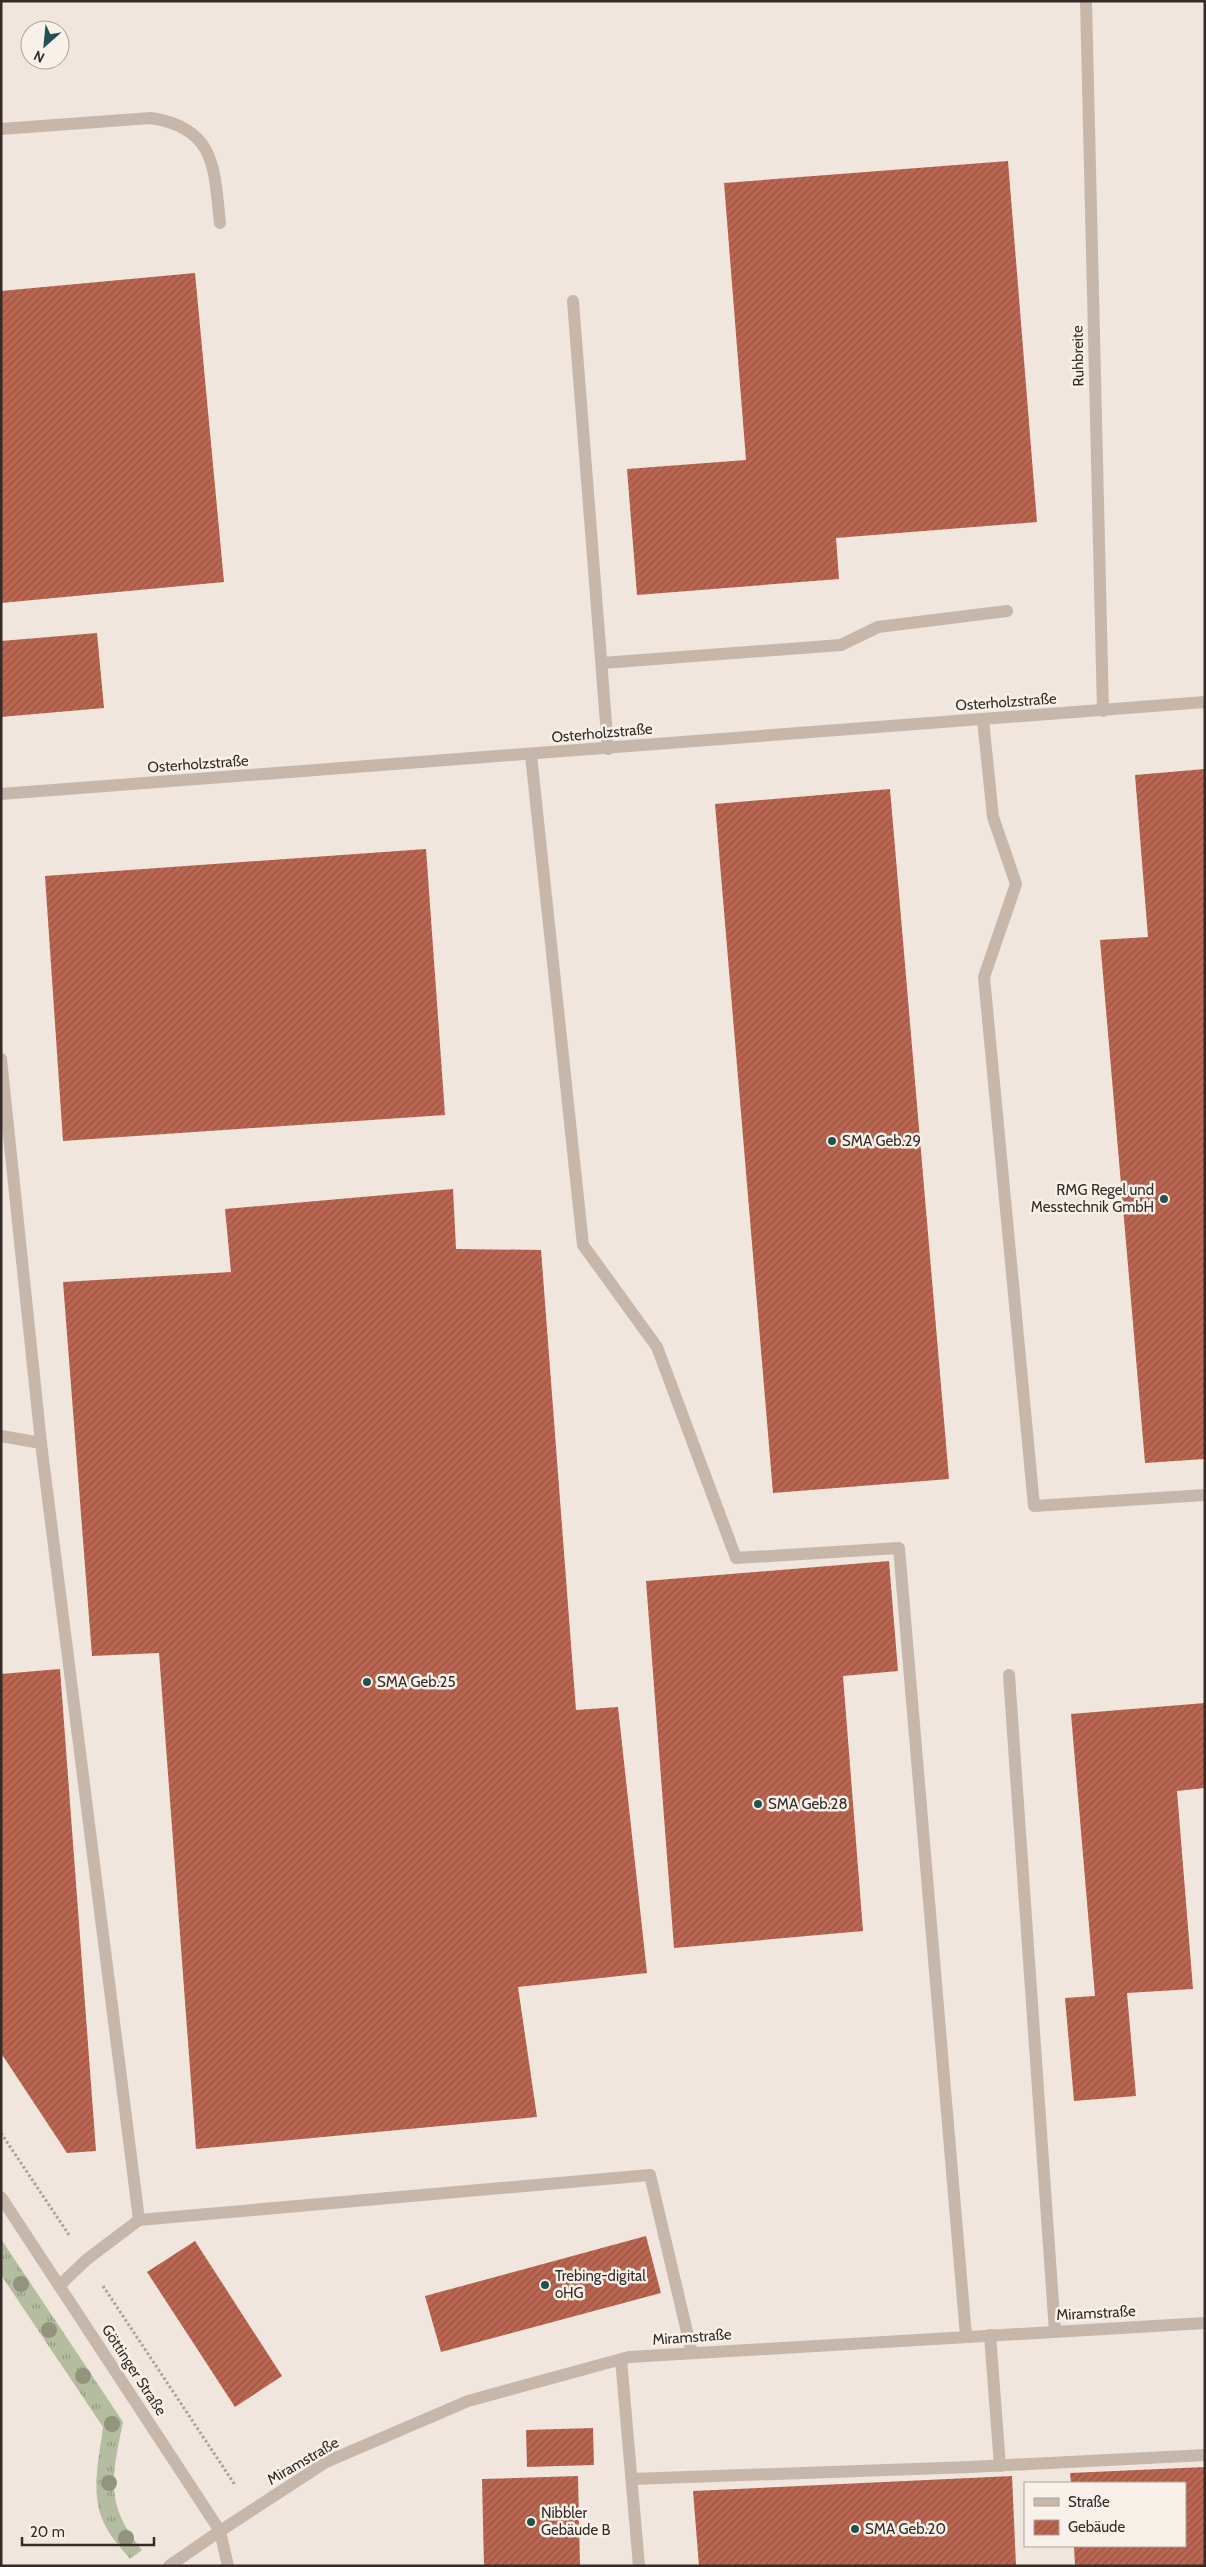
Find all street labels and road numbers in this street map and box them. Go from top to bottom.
street label: Ruhbreite [1068,325,1088,387]
street label: Osterholzstraße [955,689,1058,715]
street label: Osterholzstraße [551,720,654,746]
street label: Osterholzstraße [147,751,250,777]
street label: Miramstraße [1056,2302,1137,2324]
street label: Göttinger Straße [98,2321,170,2419]
street label: Miramstraße [652,2325,733,2349]
street label: Miramstraße [264,2433,342,2489]

